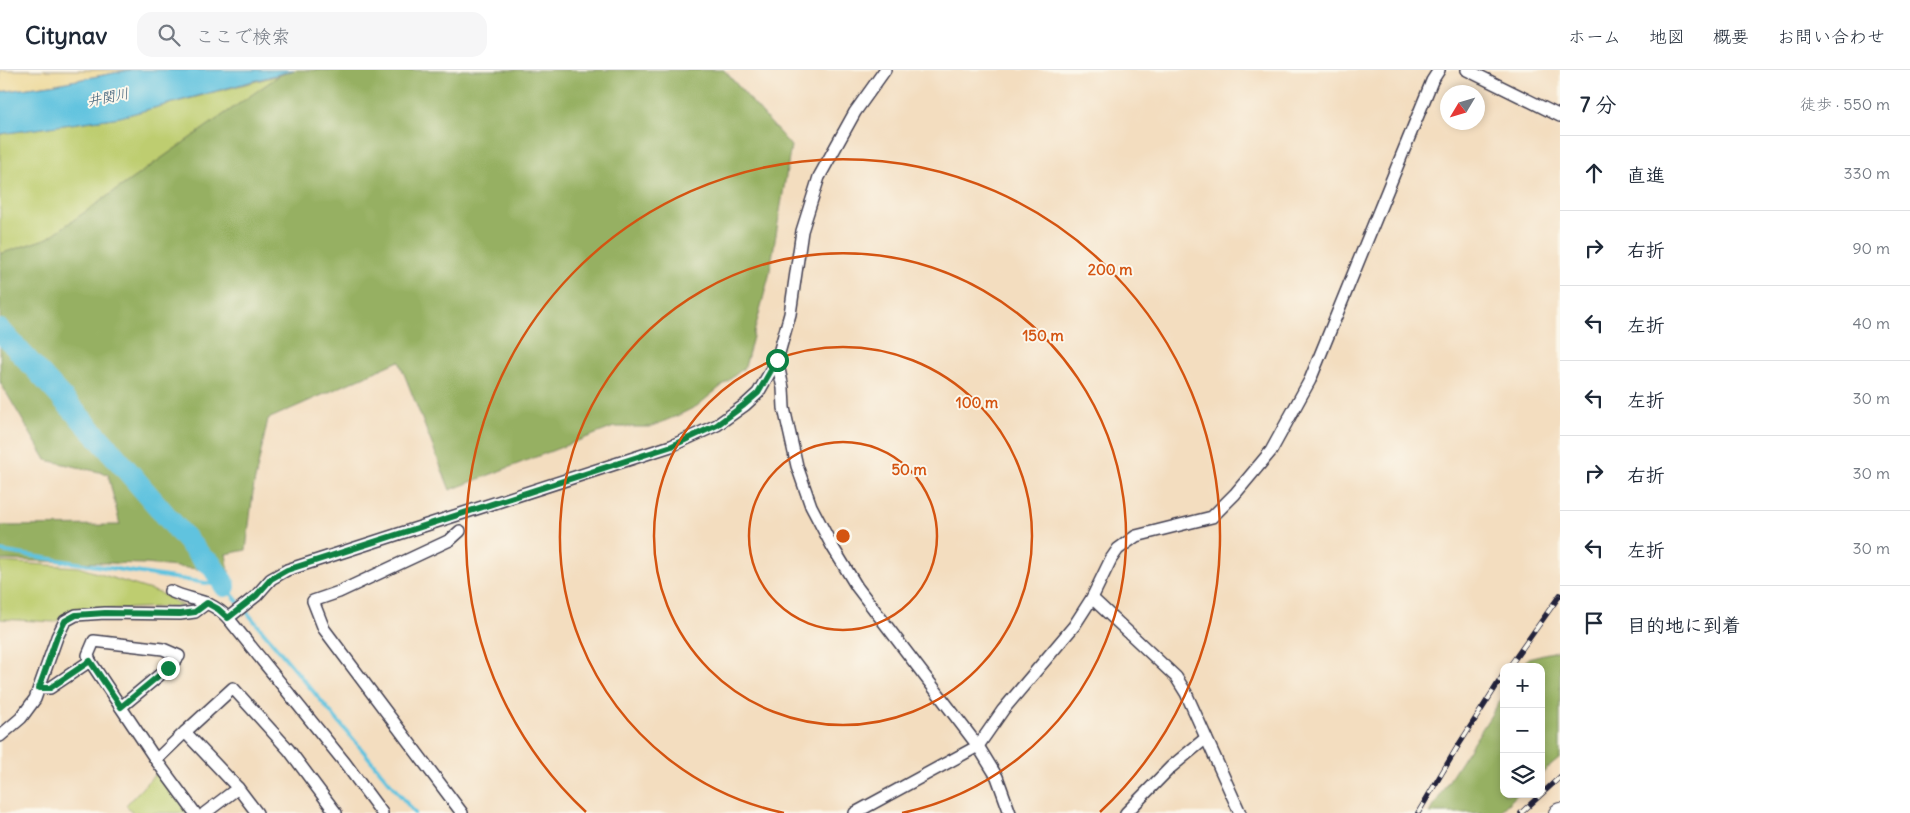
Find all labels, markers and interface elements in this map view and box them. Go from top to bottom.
search box [137,12,487,57]
text: Citynav [25,20,107,50]
icon: search [155,21,183,49]
text: ここで検索 [195,24,290,48]
text: ホーム [1568,25,1621,48]
text: 地図 [1649,25,1685,48]
text: 概要 [1713,25,1749,48]
text: お問い合わせ [1777,25,1885,48]
water label: 井関川 [86,84,130,110]
north arrow [1440,85,1485,130]
text: 7 分 [1580,91,1616,118]
text: 徒歩 · 550 m [1800,94,1890,114]
icon: ahead [1580,159,1608,187]
text: 直進 [1627,163,1665,187]
text: 330 m [1843,163,1890,183]
icon: right [1580,234,1608,262]
text: 右折 [1627,238,1665,262]
text: 90 m [1852,238,1890,258]
text: 200 m [1088,260,1132,279]
icon: left [1580,309,1608,337]
text: 左折 [1627,313,1665,337]
text: 40 m [1852,313,1890,333]
text: 150 m [1022,326,1064,345]
route start [766,349,789,372]
icon: left [1580,384,1608,412]
text: 左折 [1627,388,1665,412]
text: 30 m [1853,388,1890,408]
text: 100 m [956,393,998,412]
icon: right [1580,459,1608,487]
text: 50 m [891,460,927,479]
text: 右折 [1627,463,1665,487]
text: 30 m [1853,463,1890,483]
centre of rings [834,527,852,545]
icon: left [1580,534,1608,562]
text: 左折 [1627,538,1665,562]
text: 30 m [1853,538,1890,558]
icon: arrive [1580,609,1608,637]
text: 目的地に到着 [1627,613,1741,637]
route end [157,657,180,680]
map controls [1500,663,1545,798]
button: + [1500,663,1545,708]
button: − [1500,708,1545,753]
button: layers [1500,753,1545,798]

